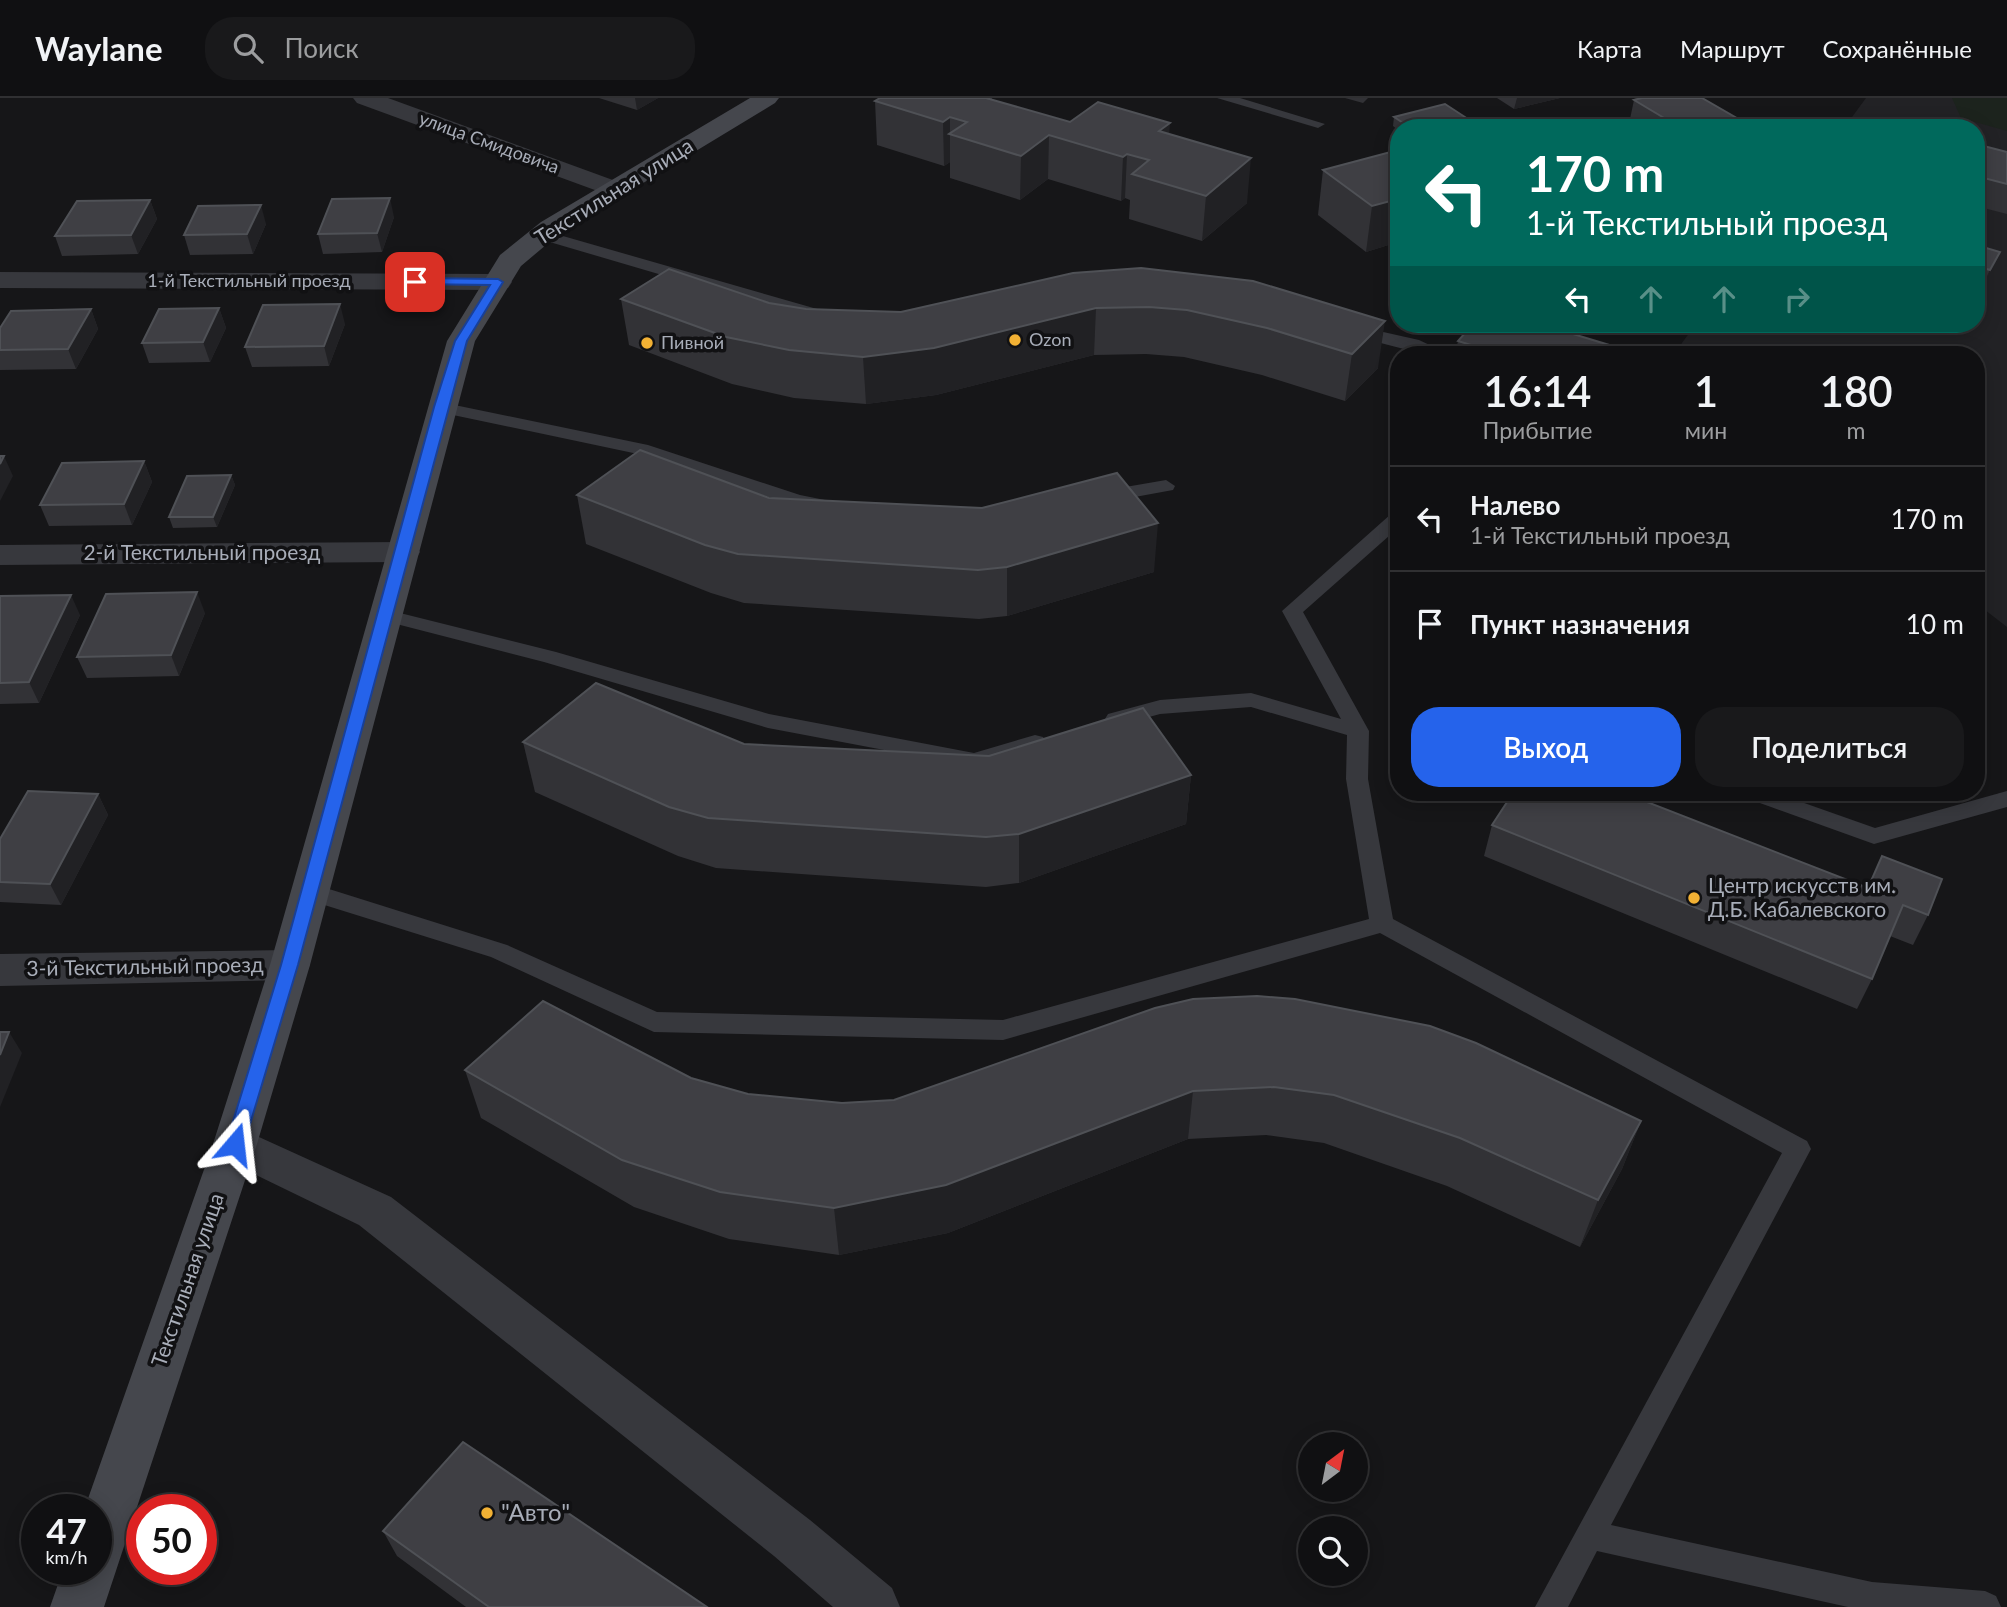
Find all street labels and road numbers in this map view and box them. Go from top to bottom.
street label: улица Смидовича [416,106,562,178]
street label: Текстильная улица [529,132,697,249]
street label: 1-й Текстильный проезд [147,269,351,291]
street label: 2-й Текстильный проезд [83,539,321,564]
street label: 3-й Текстильный проезд [26,951,264,980]
street label: Текстильная улица [145,1189,228,1370]

